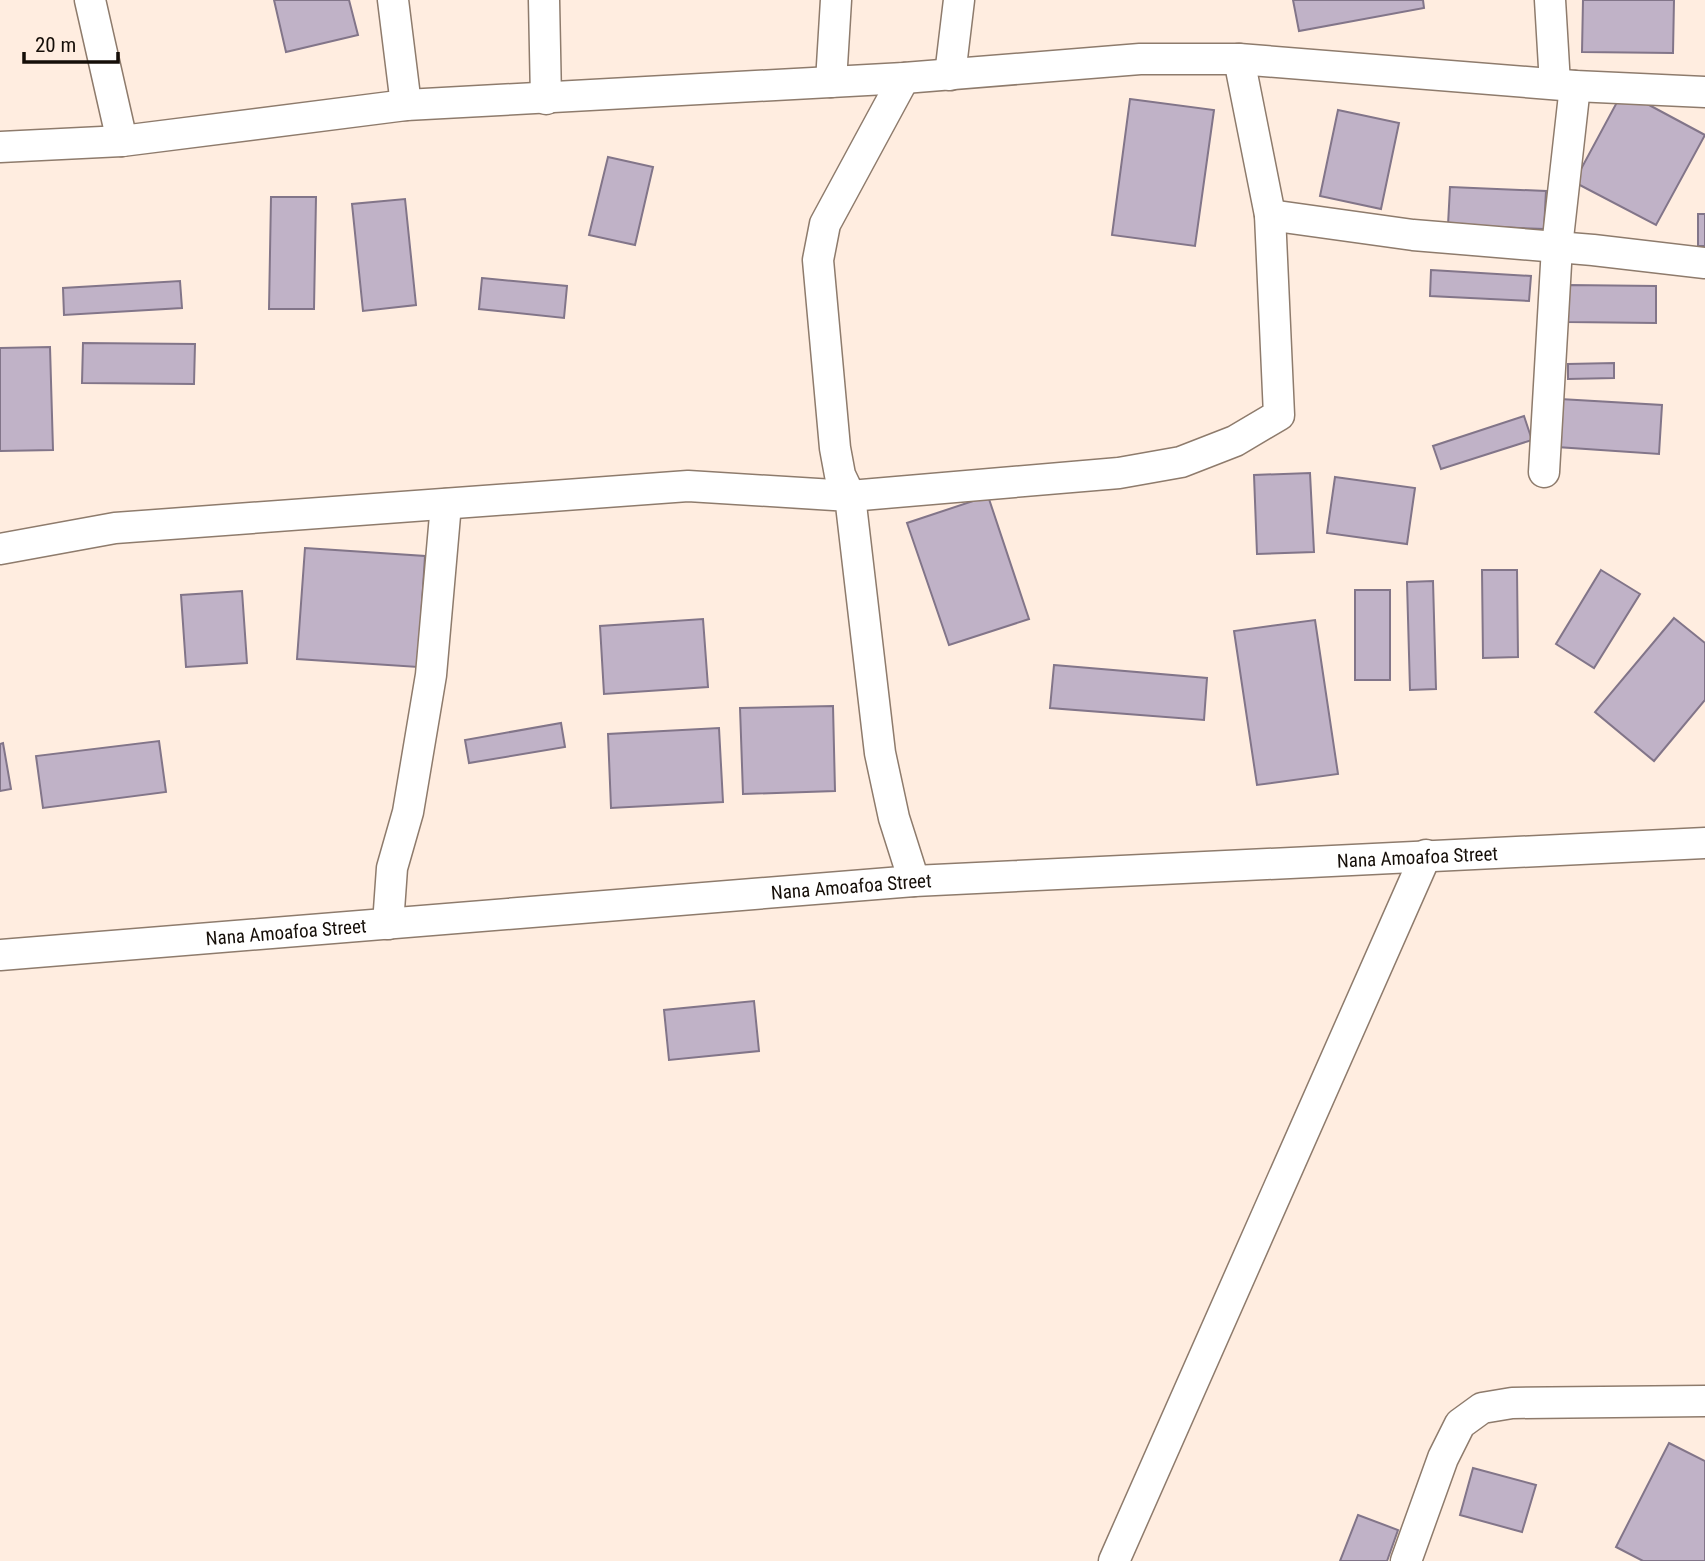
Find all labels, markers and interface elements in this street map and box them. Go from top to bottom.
scale bar [24,21,119,65]
text: 20 m [35,33,76,57]
street label: Nana Amoafoa Street [1336,841,1498,872]
street label: Nana Amoafoa Street [770,869,932,904]
street label: Nana Amoafoa Street [205,914,367,950]

